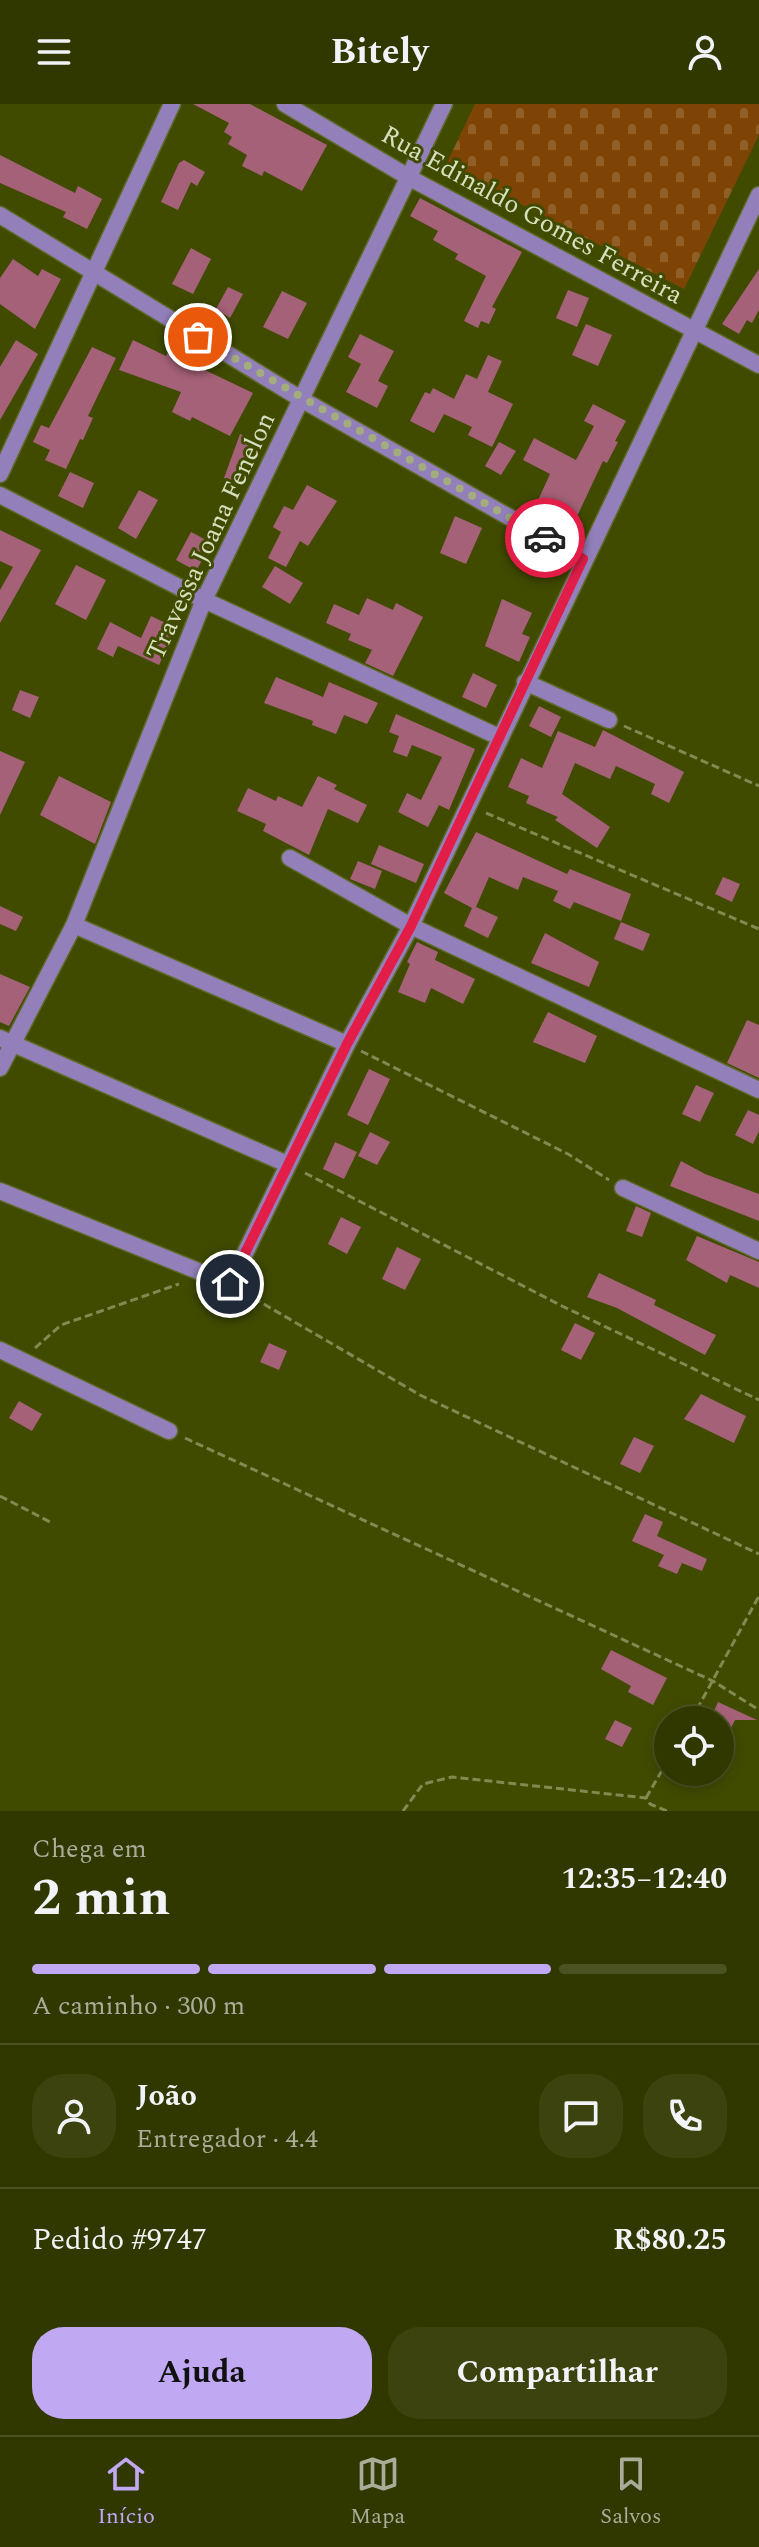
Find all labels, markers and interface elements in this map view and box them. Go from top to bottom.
text: Bitely [331,25,428,80]
icon: menu [32,30,76,74]
icon: person [683,30,727,74]
street label: Rua Edinaldo Gomes Ferreira [374,115,691,315]
pin [164,303,232,371]
icon: bag [176,315,220,359]
street label: Travessa Joana Fenelon [136,405,286,667]
courier [505,498,585,578]
icon: car [523,516,567,560]
pin [196,1250,264,1318]
icon: home [208,1262,252,1306]
map controls [654,1706,734,1786]
button: locate [654,1706,734,1786]
text: Chega em [32,1829,147,1869]
text: 12:35–12:40 [561,1856,727,1902]
text: 2 min [32,1859,170,1938]
text: A caminho · 300 m [32,1986,245,2026]
text: João [136,2073,197,2119]
button: person [32,2074,116,2158]
button: chat [539,2074,623,2158]
button: phone [643,2074,727,2158]
text: Entregador · 4.4 [136,2119,318,2159]
text: Pedido #9747 [32,2217,207,2263]
text: R$80.25 [613,2217,727,2263]
button: Ajuda [32,2327,372,2419]
button: Compartilhar [388,2327,727,2419]
tab: Início [98,2452,155,2533]
tab: Mapa [350,2452,405,2533]
tab: Salvos [600,2452,661,2533]

